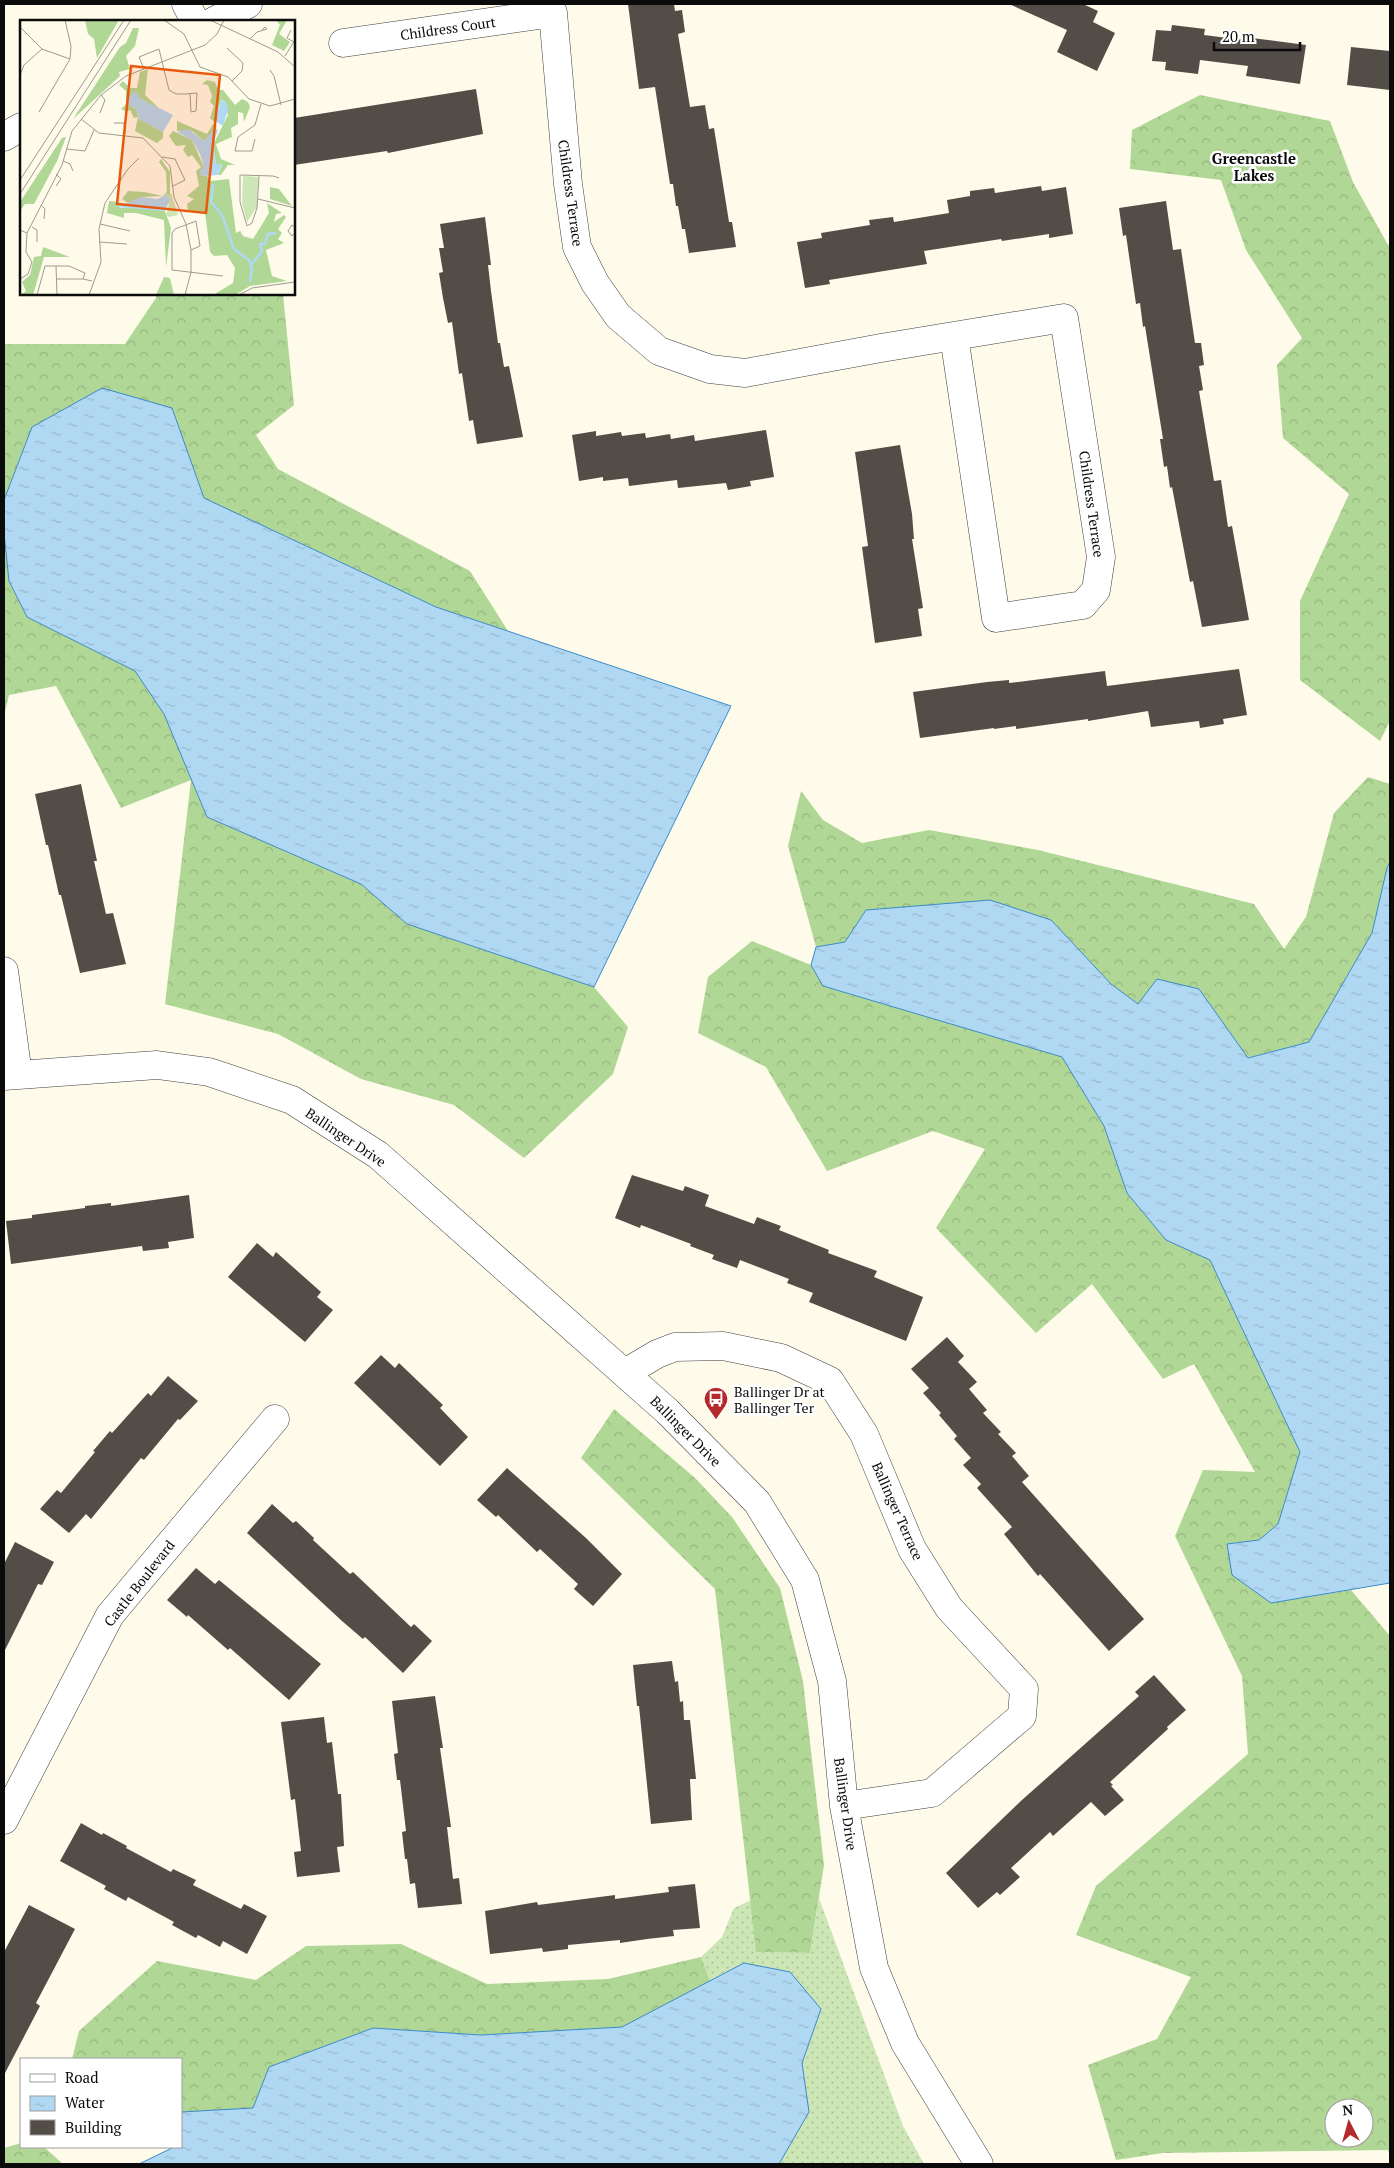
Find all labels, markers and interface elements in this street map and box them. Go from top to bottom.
street label: Childress Court [399,12,498,44]
inset map [20,20,295,295]
scale bar [1214,20,1300,52]
text: 20 m [1222,26,1255,46]
street label: Childress Terrace [554,139,588,247]
district label: Greencastle Lakes [1212,148,1296,185]
street label: Childress Terrace [1075,450,1109,558]
street label: Ballinger Drive [302,1103,390,1171]
place label: Ballinger Dr at Ballinger Ter [734,1382,826,1417]
bus stop icon: Ballinger Dr at Ballinger Ter [703,1386,729,1420]
street label: Ballinger Drive [646,1391,726,1471]
street label: Ballinger Terrace [868,1459,928,1563]
street label: Castle Boulevard [99,1536,179,1630]
street label: Ballinger Drive [830,1757,862,1851]
legend [20,2058,182,2148]
text: Road [65,2067,98,2087]
text: Water [65,2092,105,2112]
north arrow [1324,2098,1374,2148]
text: N [1341,2100,1354,2120]
text: Building [65,2117,123,2137]

